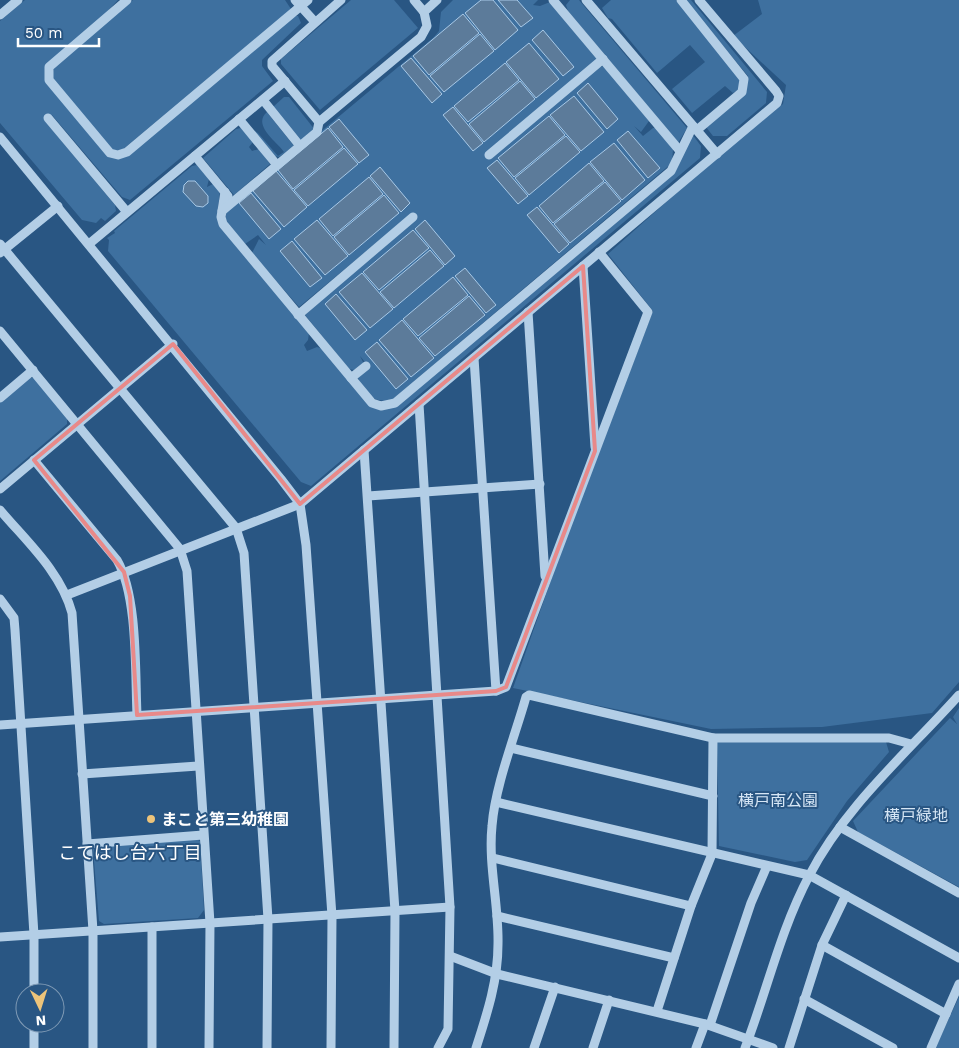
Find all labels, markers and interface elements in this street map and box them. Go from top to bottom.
scale bar [18,15,99,47]
text: 50 m [25,24,62,42]
park label: 横戸南公園 [738,791,818,810]
park label: 横戸緑地 [884,806,948,825]
place label: まこと第三幼稚園 [161,810,289,829]
marker: まこと第三幼稚園 [145,813,157,825]
district label: こてはし台六丁目 [58,842,202,863]
north arrow [15,983,65,1033]
text: N [35,1013,47,1029]

